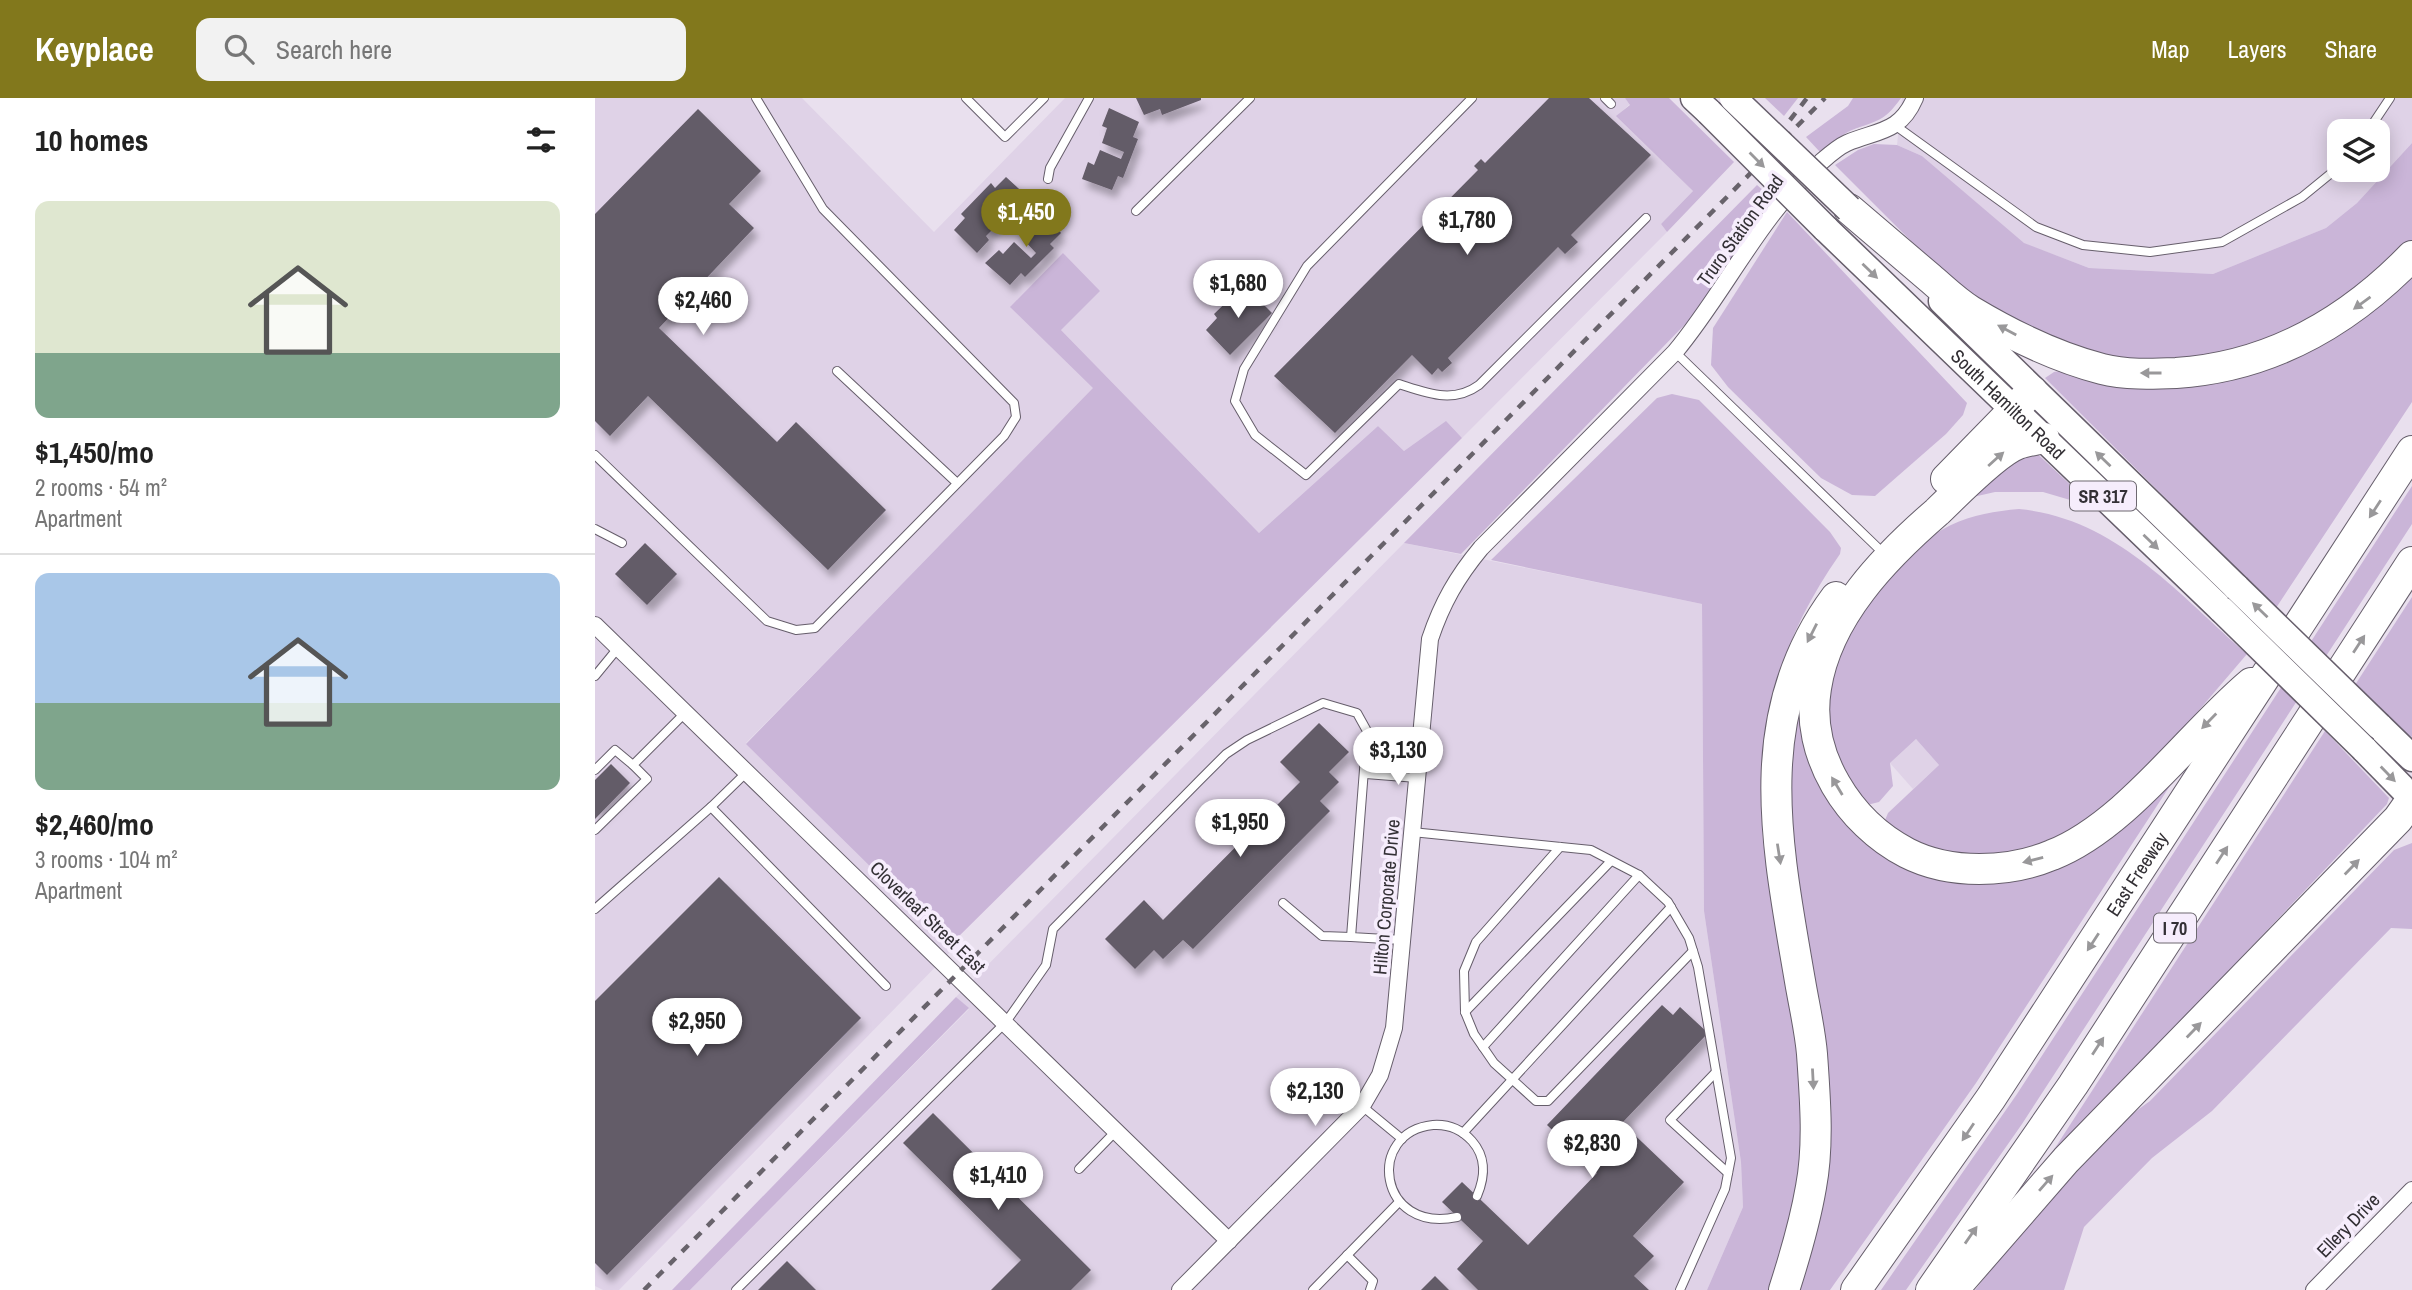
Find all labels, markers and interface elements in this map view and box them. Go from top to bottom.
search box [196,18,686,81]
text: Keyplace [35,27,154,71]
icon: search [220,30,258,68]
text: Search here [276,32,392,67]
text: Map [2151,33,2189,65]
text: Layers [2227,33,2286,65]
text: Share [2324,33,2377,65]
map controls [2327,119,2390,182]
button: layers [2327,119,2390,182]
text: 10 homes [35,120,149,160]
icon: filters [522,121,560,159]
one-way arrow [1749,152,1766,169]
street label: Truro Station Road [1691,169,1789,291]
pin: $1,450 [969,190,1083,249]
text: $1,450 [997,196,1055,227]
pin: $1,780 [1410,198,1524,257]
text: $1,780 [1438,204,1496,235]
icon: home [235,247,361,373]
pin: $1,680 [1181,260,1295,320]
one-way arrow [1861,262,1878,278]
text: $1,680 [1209,267,1267,298]
pin: $2,460 [646,278,760,337]
text: $2,460 [674,284,732,315]
one-way arrow [2353,295,2371,309]
one-way arrow [1997,325,2017,336]
street label: South Hamilton Road [1945,343,2071,465]
one-way arrow [2139,367,2161,379]
text: $1,450/mo [35,432,154,472]
one-way arrow [2095,450,2112,467]
one-way arrow [1987,451,2005,467]
text: 2 rooms · 54 m² [35,472,167,503]
road number: SR 317 [2070,482,2136,510]
one-way arrow [2369,499,2382,519]
text: Apartment [35,503,122,534]
one-way arrow [2142,533,2159,550]
one-way arrow [2252,602,2269,618]
icon: home [235,619,361,745]
one-way arrow [1806,623,1817,643]
one-way arrow [2353,634,2366,653]
one-way arrow [2201,712,2217,729]
pin: $3,130 [1341,728,1455,787]
text: $3,130 [1369,734,1427,765]
one-way arrow [2379,765,2396,782]
one-way arrow [1831,776,1843,795]
pin: $1,950 [1183,800,1297,859]
text: $2,460/mo [35,804,154,844]
text: $1,950 [1211,806,1269,837]
street label: Hilton Corporate Drive [1366,818,1406,976]
street label: East Freeway [2100,827,2174,921]
one-way arrow [1774,843,1785,865]
text: 3 rooms · 104 m² [35,844,178,875]
one-way arrow [2215,846,2229,864]
street label: Cloverleaf Street East [864,855,992,979]
one-way arrow [2022,855,2044,866]
one-way arrow [2344,859,2360,876]
text: Apartment [35,875,122,906]
road number: I 70 [2154,914,2196,942]
one-way arrow [2086,932,2099,952]
pin: $2,950 [640,998,754,1058]
text: $2,950 [668,1005,726,1036]
one-way arrow [2185,1022,2202,1039]
one-way arrow [2092,1036,2105,1056]
pin: $2,130 [1258,1068,1372,1128]
one-way arrow [1808,1068,1819,1090]
text: $2,130 [1286,1075,1344,1106]
pin: $2,830 [1535,1121,1649,1180]
one-way arrow [1961,1123,1975,1141]
text: $2,830 [1563,1127,1621,1158]
pin: $1,410 [941,1152,1055,1212]
text: $1,410 [969,1159,1027,1190]
one-way arrow [2038,1175,2053,1192]
street label: Ellery Drive [2311,1187,2385,1263]
one-way arrow [1964,1225,1977,1244]

